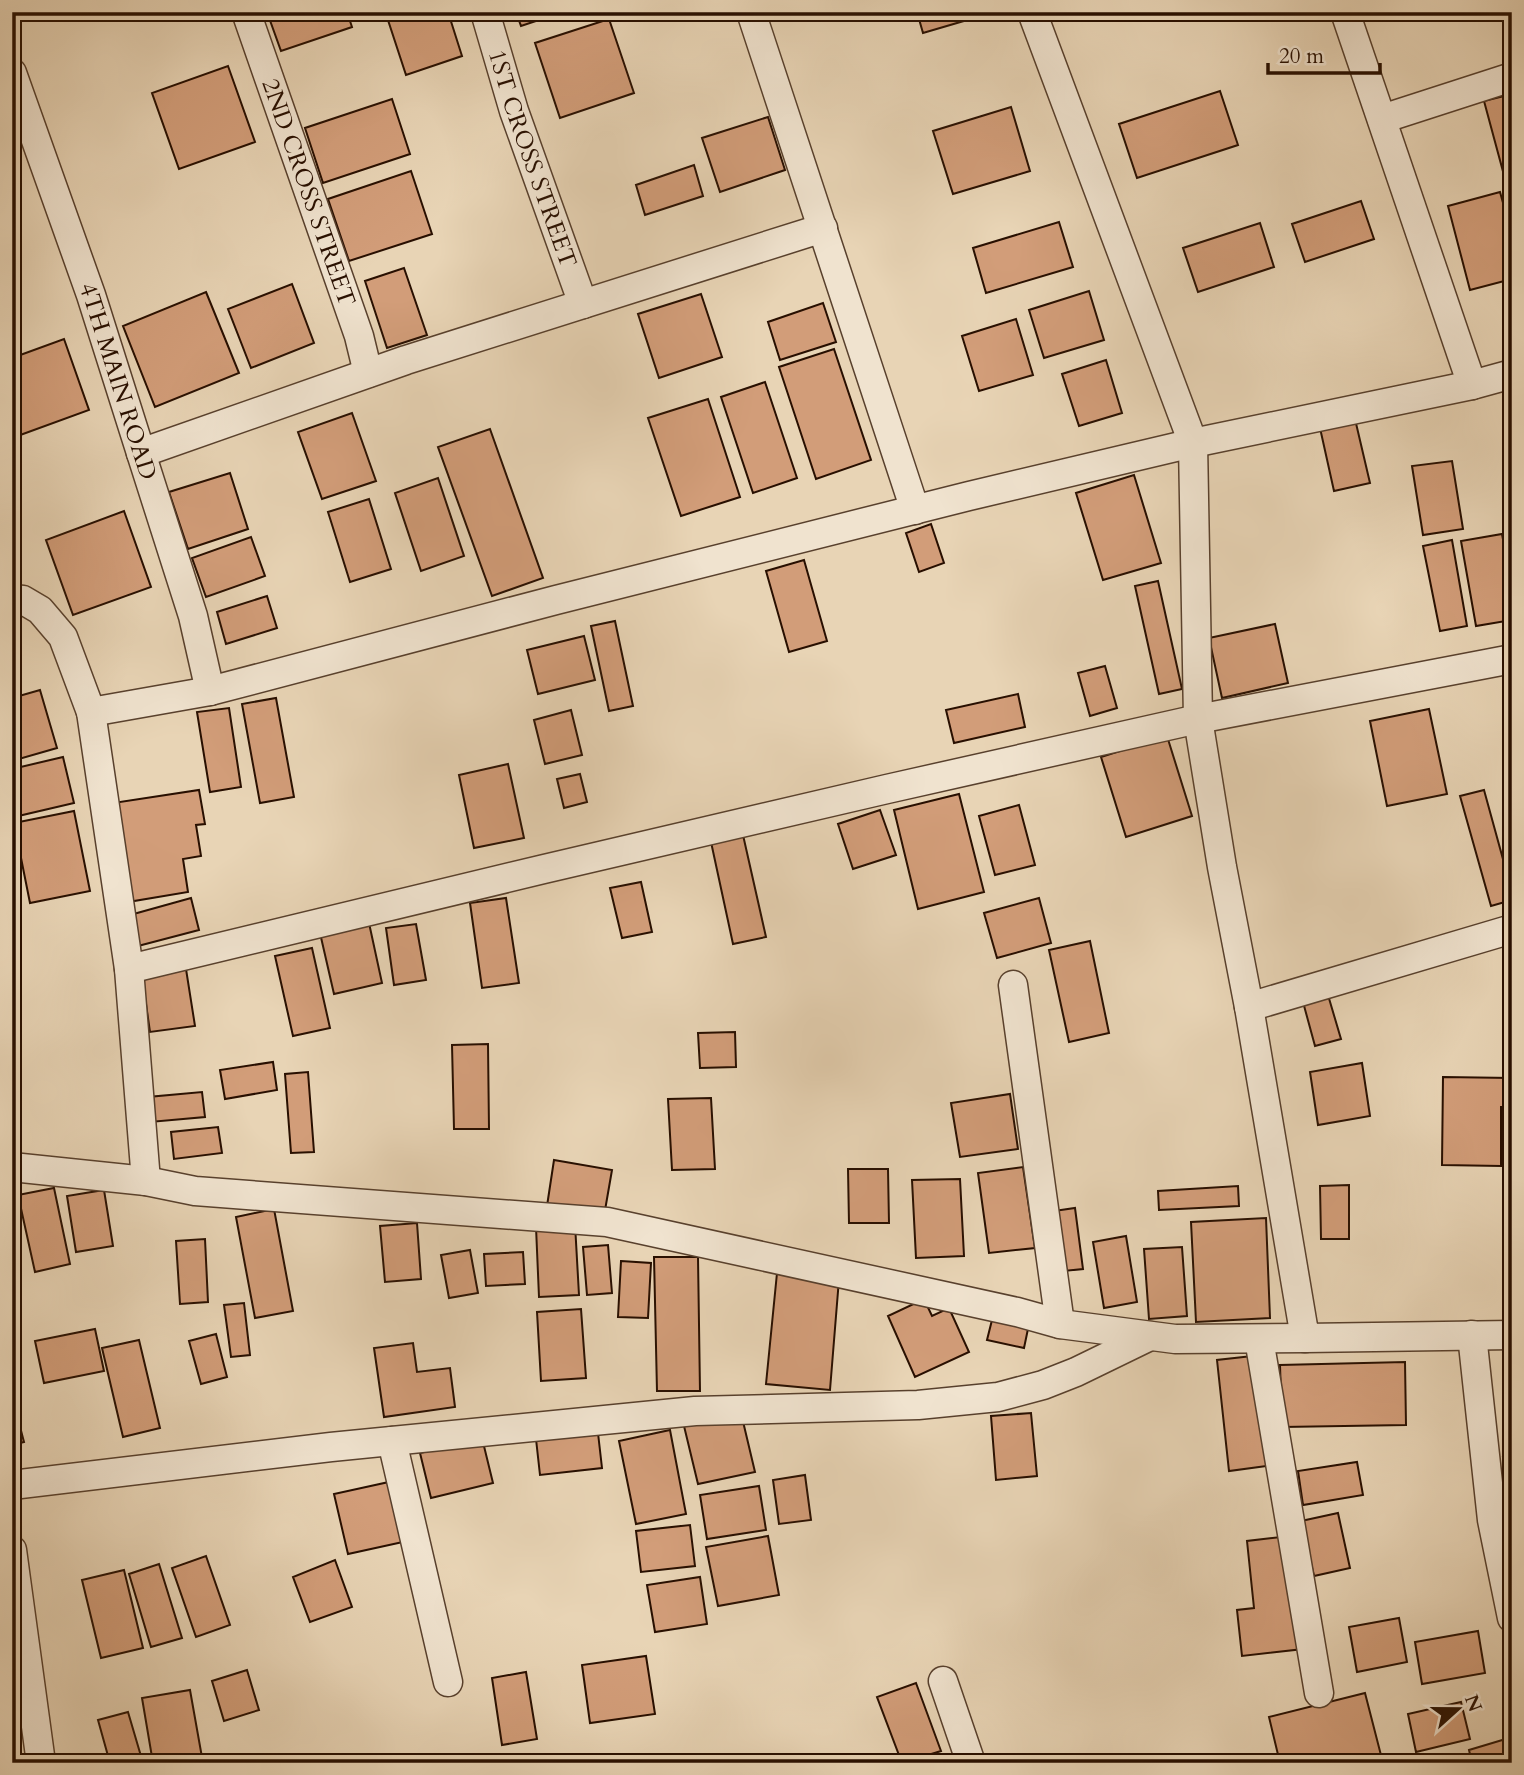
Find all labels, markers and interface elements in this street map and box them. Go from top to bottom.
scale bar [1268,32,1380,76]
text: 20 m [1279,42,1324,71]
street label: 1ST CROSS STREET [480,46,585,272]
street label: 2ND CROSS STREET [254,74,364,310]
street label: 4TH MAIN ROAD [71,278,165,484]
north arrow [1422,1674,1492,1744]
text: N [1458,1691,1488,1716]

